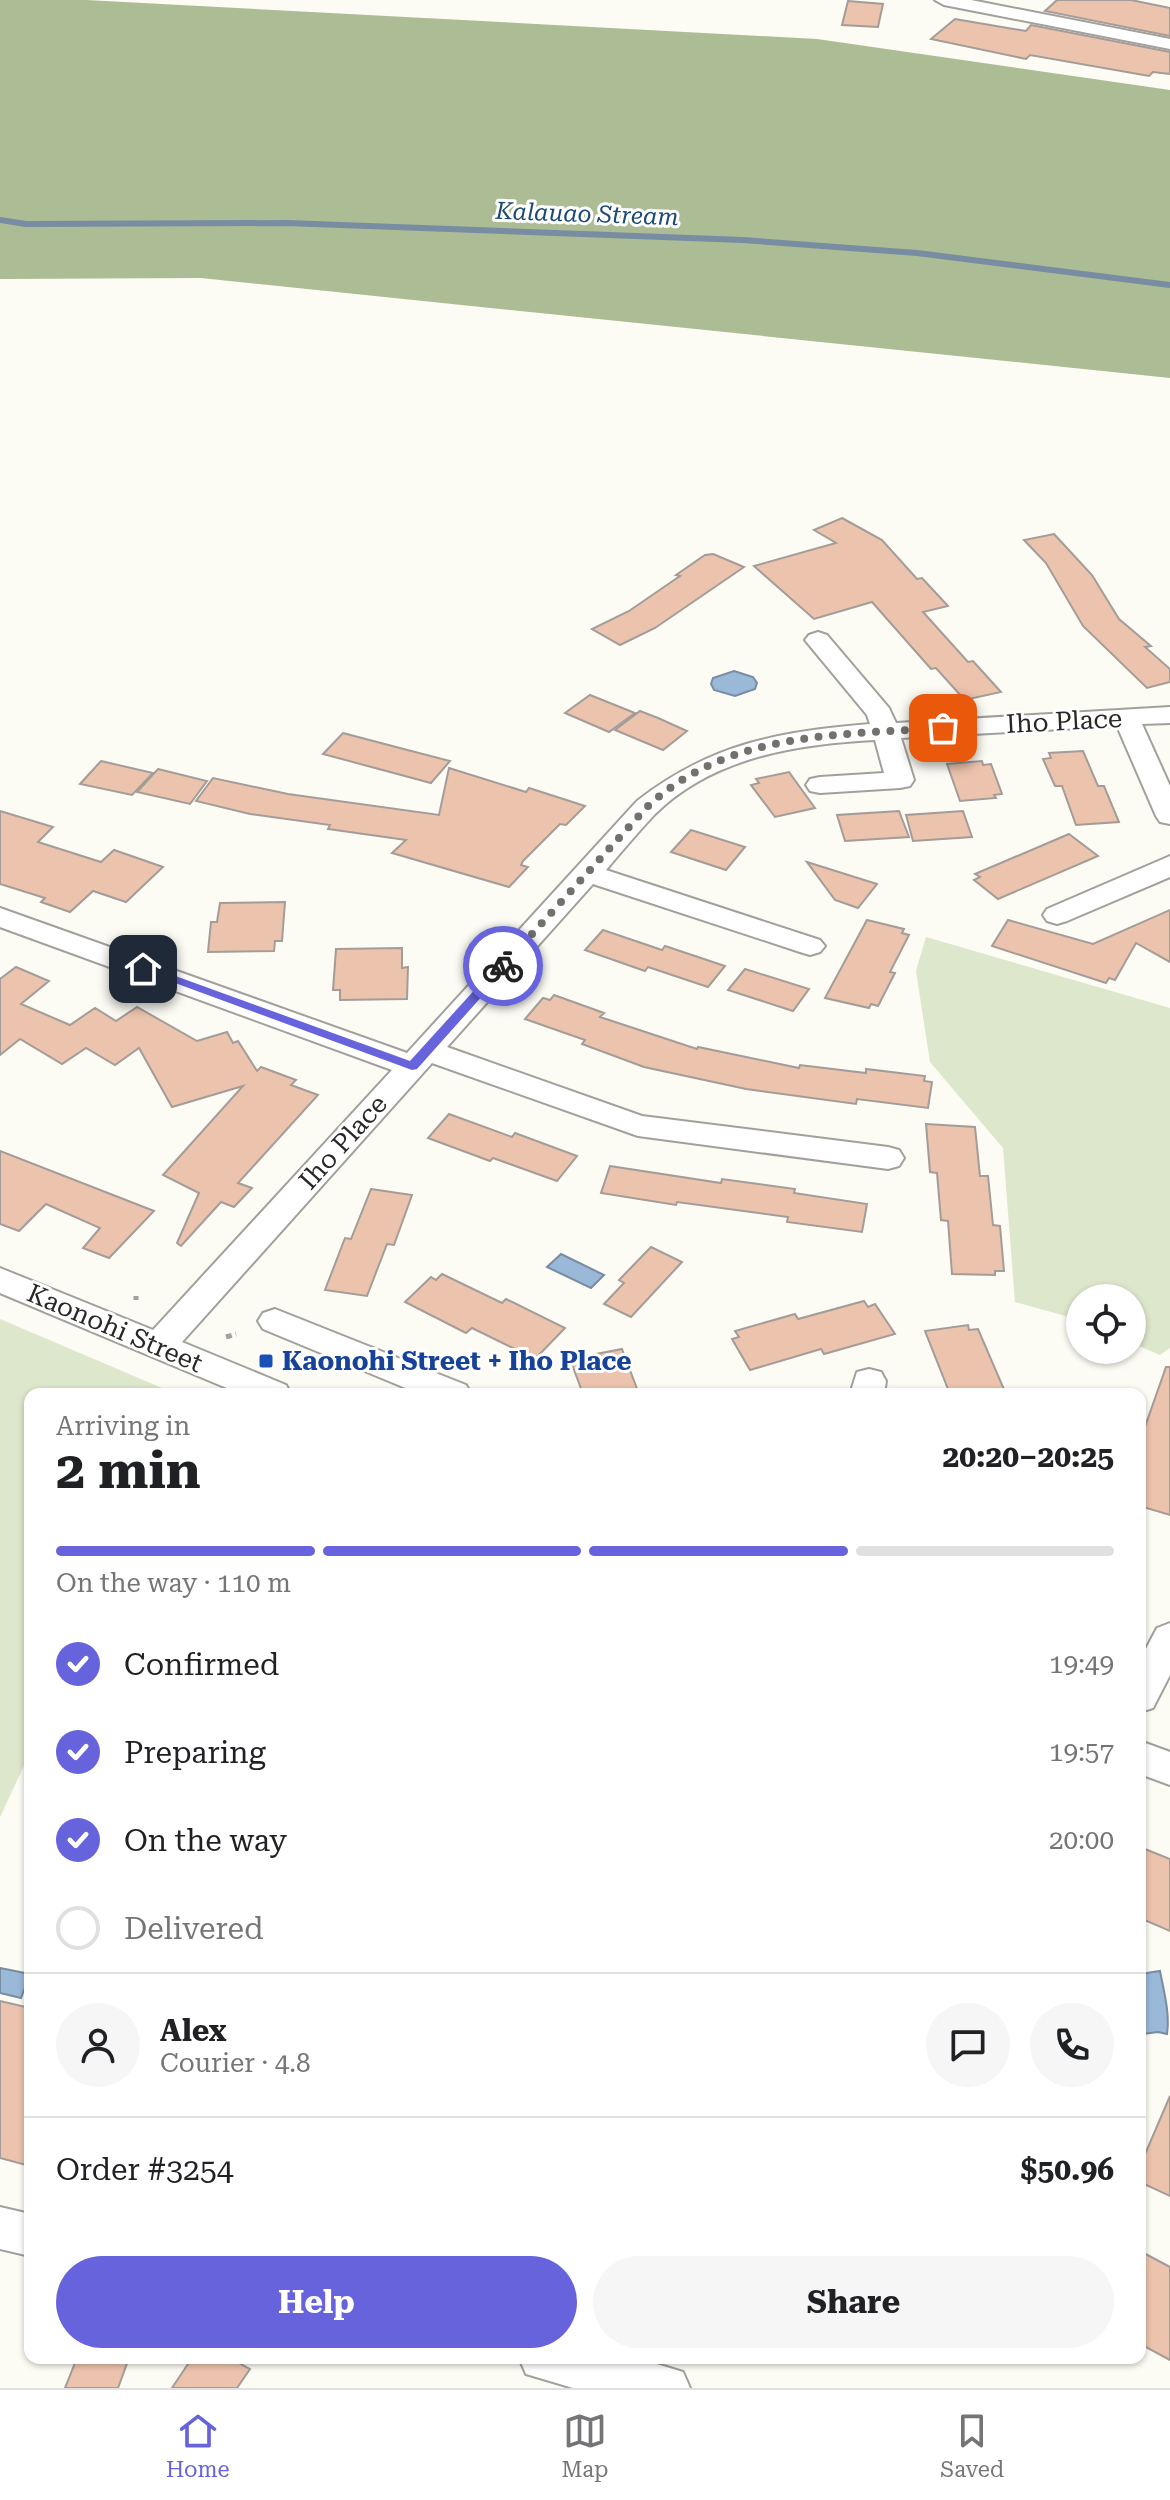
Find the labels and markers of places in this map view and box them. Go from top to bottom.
pin [909,694,977,762]
pin [109,935,177,1003]
place label: Kaonohi Street + Iho Place [282,1346,632,1376]
marker: Kaonohi Street + Iho Place [257,1352,275,1370]

